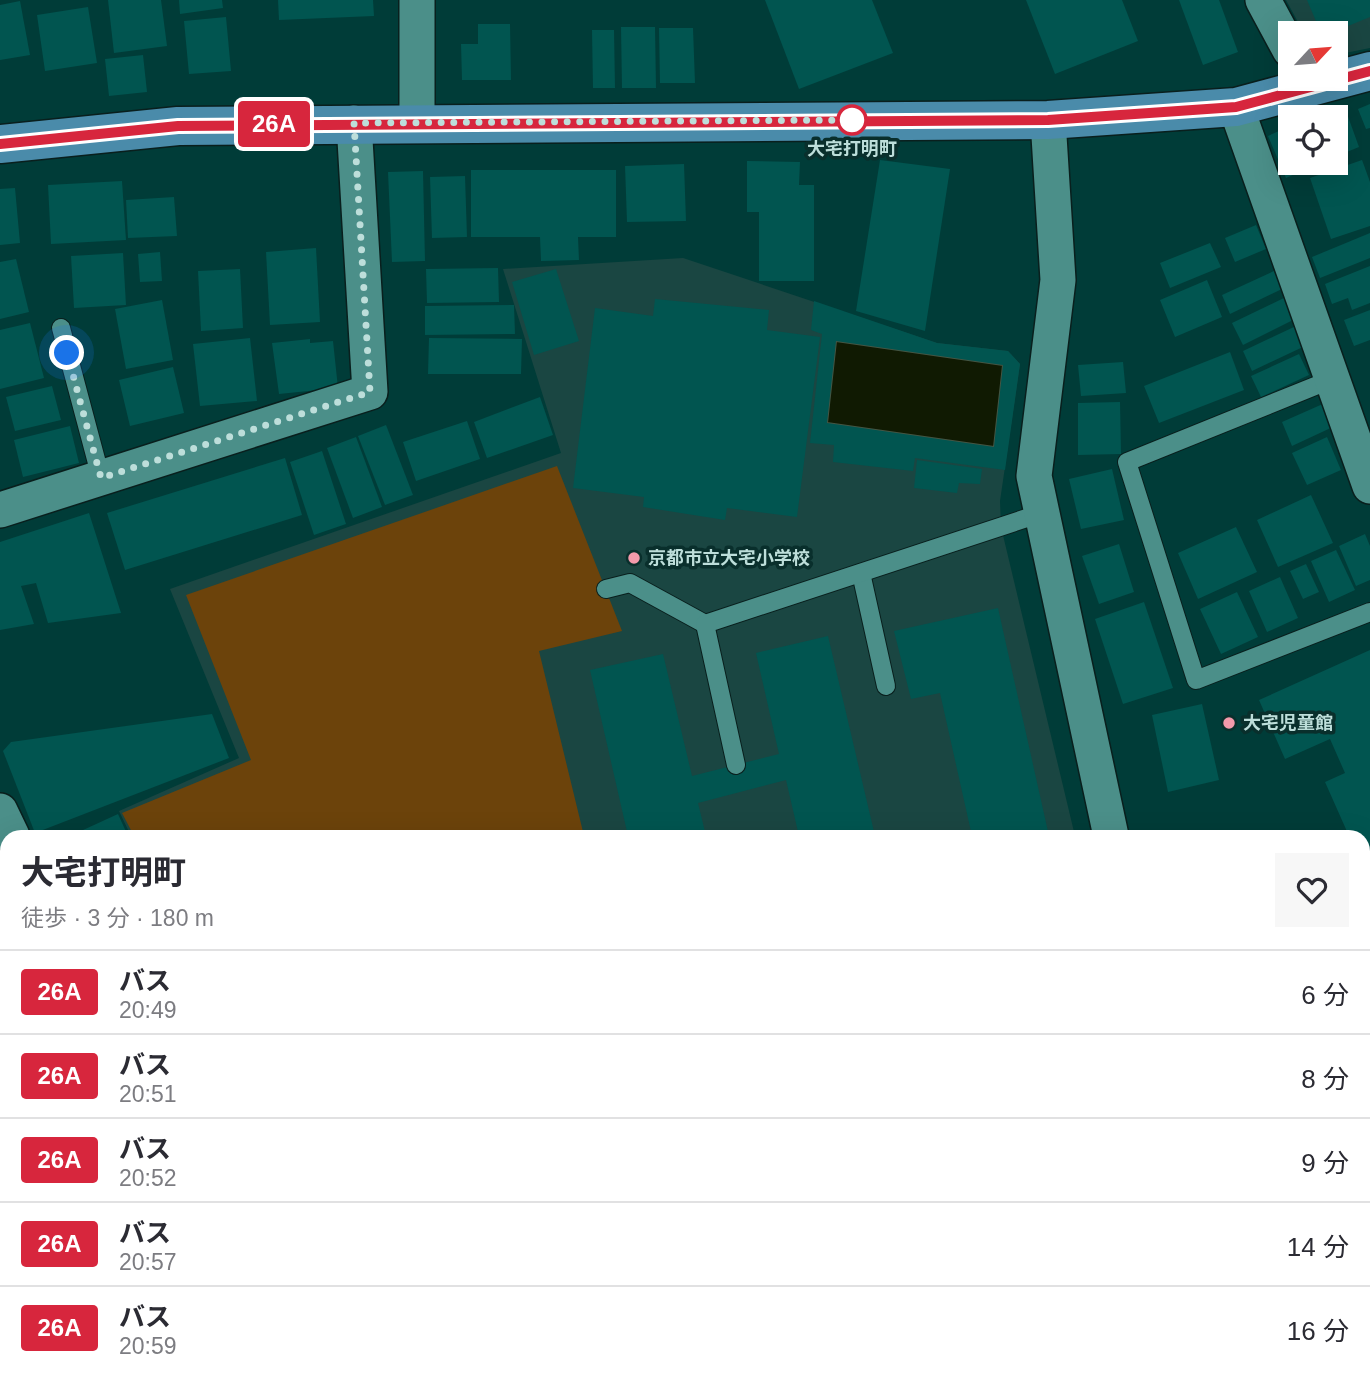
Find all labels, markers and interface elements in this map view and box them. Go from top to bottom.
north arrow [1278,21,1348,91]
map controls [1278,21,1348,175]
line badge: 26A [234,101,314,147]
marker: 大宅打明町 [837,105,867,135]
button: locate [1278,105,1348,175]
text: 26A [252,110,296,137]
place label: 大宅打明町 [807,139,897,159]
your location [49,335,84,370]
place label: 京都市立大宅小学校 [648,548,810,568]
marker: 京都市立大宅小学校 [626,550,642,566]
place label: 大宅児童館 [1243,713,1333,733]
marker: 大宅児童館 [1221,715,1237,731]
button: heart [1275,853,1349,927]
text: 大宅打明町 [21,854,186,891]
text: 徒歩 · 3 分 · 180 m [21,905,214,931]
text: バス [119,966,171,996]
text: 26A [37,978,82,1005]
text: 6 分 [1301,980,1349,1010]
text: 20:49 [119,997,177,1023]
text: バス [119,1050,171,1080]
text: 26A [37,1062,82,1089]
text: 8 分 [1301,1064,1349,1094]
text: 20:51 [119,1081,177,1107]
text: バス [119,1134,171,1164]
text: 26A [37,1146,82,1173]
text: 9 分 [1301,1148,1349,1178]
text: 20:52 [119,1165,177,1191]
text: バス [119,1218,171,1248]
text: 26A [37,1230,82,1257]
text: 14 分 [1287,1232,1349,1262]
text: 20:57 [119,1249,177,1275]
text: バス [119,1302,171,1332]
text: 26A [37,1314,82,1341]
text: 16 分 [1287,1316,1349,1346]
text: 20:59 [119,1333,177,1359]

